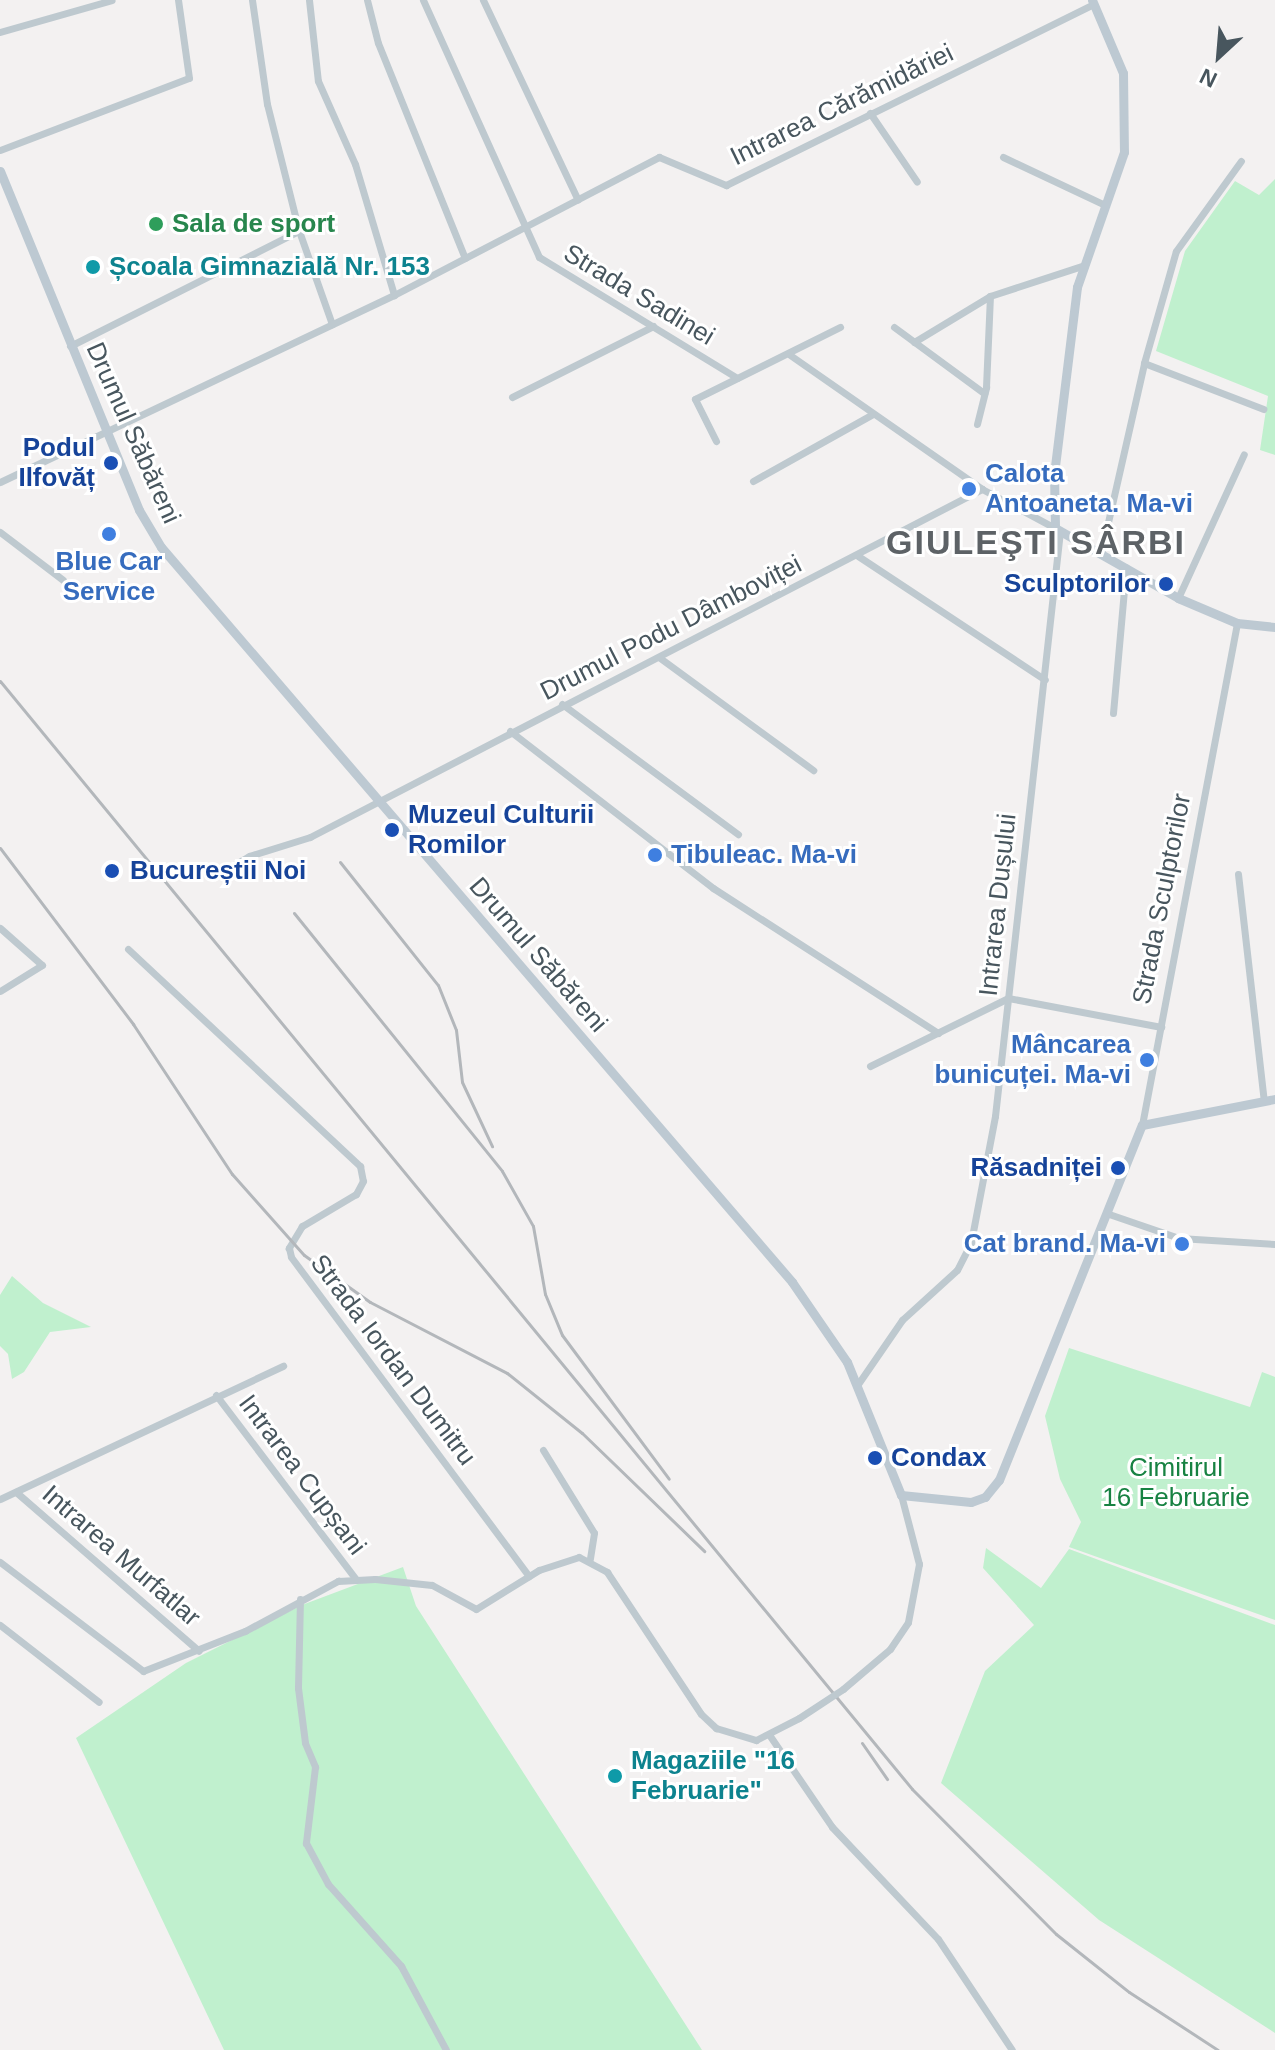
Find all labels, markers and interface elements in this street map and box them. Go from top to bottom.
north arrow [1179,16,1259,96]
street label: Intrarea Cărămidăriei [725,37,959,173]
text: N [1196,63,1221,93]
place label: Sala de sport [172,208,335,240]
marker: Sala de sport [147,215,165,233]
street label: Strada Sadinei [558,238,720,352]
place label: Școala Gimnazială Nr. 153 [109,251,430,283]
marker: Școala Gimnazială Nr. 153 [84,258,102,276]
street label: Drumul Săbăreni [79,338,187,528]
place label: Podul Ilfovăț [18,432,95,494]
marker: Podul Ilfovăț [102,454,120,472]
place label: Calota Antoaneta. Ma-vi [985,458,1193,520]
marker: Calota Antoaneta. Ma-vi [960,480,978,498]
district label: GIULEŞTI SÂRBI [886,523,1186,563]
marker: Blue Car Service [100,525,118,543]
place label: Blue Car Service [56,546,162,608]
street label: Drumul Podu Dâmboviței [535,548,807,708]
place label: Sculptorilor [1004,568,1150,600]
marker: Sculptorilor [1157,575,1175,593]
street label: Strada Sculptorilor [1126,791,1198,1007]
place label: Muzeul Culturii Romilor [408,799,594,860]
street label: Intrarea Dușului [973,812,1023,998]
marker: Muzeul Culturii Romilor [383,821,401,839]
place label: Tibuleac. Ma-vi [671,839,857,871]
marker: Tibuleac. Ma-vi [646,846,664,864]
place label: Bucureștii Noi [130,855,306,887]
marker: Bucureștii Noi [101,860,123,882]
street label: Drumul Săbăreni [462,871,614,1039]
place label: Mâncarea bunicuței. Ma-vi [935,1029,1131,1090]
marker: Mâncarea bunicuței. Ma-vi [1138,1051,1156,1069]
place label: Răsadniței [971,1152,1102,1184]
marker: Răsadniței [1109,1159,1127,1177]
place label: Cat brand. Ma-vi [964,1228,1166,1260]
marker: Cat brand. Ma-vi [1173,1235,1191,1253]
street label: Strada Iordan Dumitru [304,1248,482,1472]
street label: Intrarea Cupșani [232,1389,372,1561]
place label: Condax [891,1442,986,1474]
marker: Condax [866,1449,884,1467]
park label: Cimitirul 16 Februarie [1102,1452,1250,1514]
street label: Intrarea Murfatlar [36,1479,206,1633]
place label: Magaziile "16 Februarie" [631,1745,795,1806]
marker: Magaziile "16 Februarie" [606,1767,624,1785]

